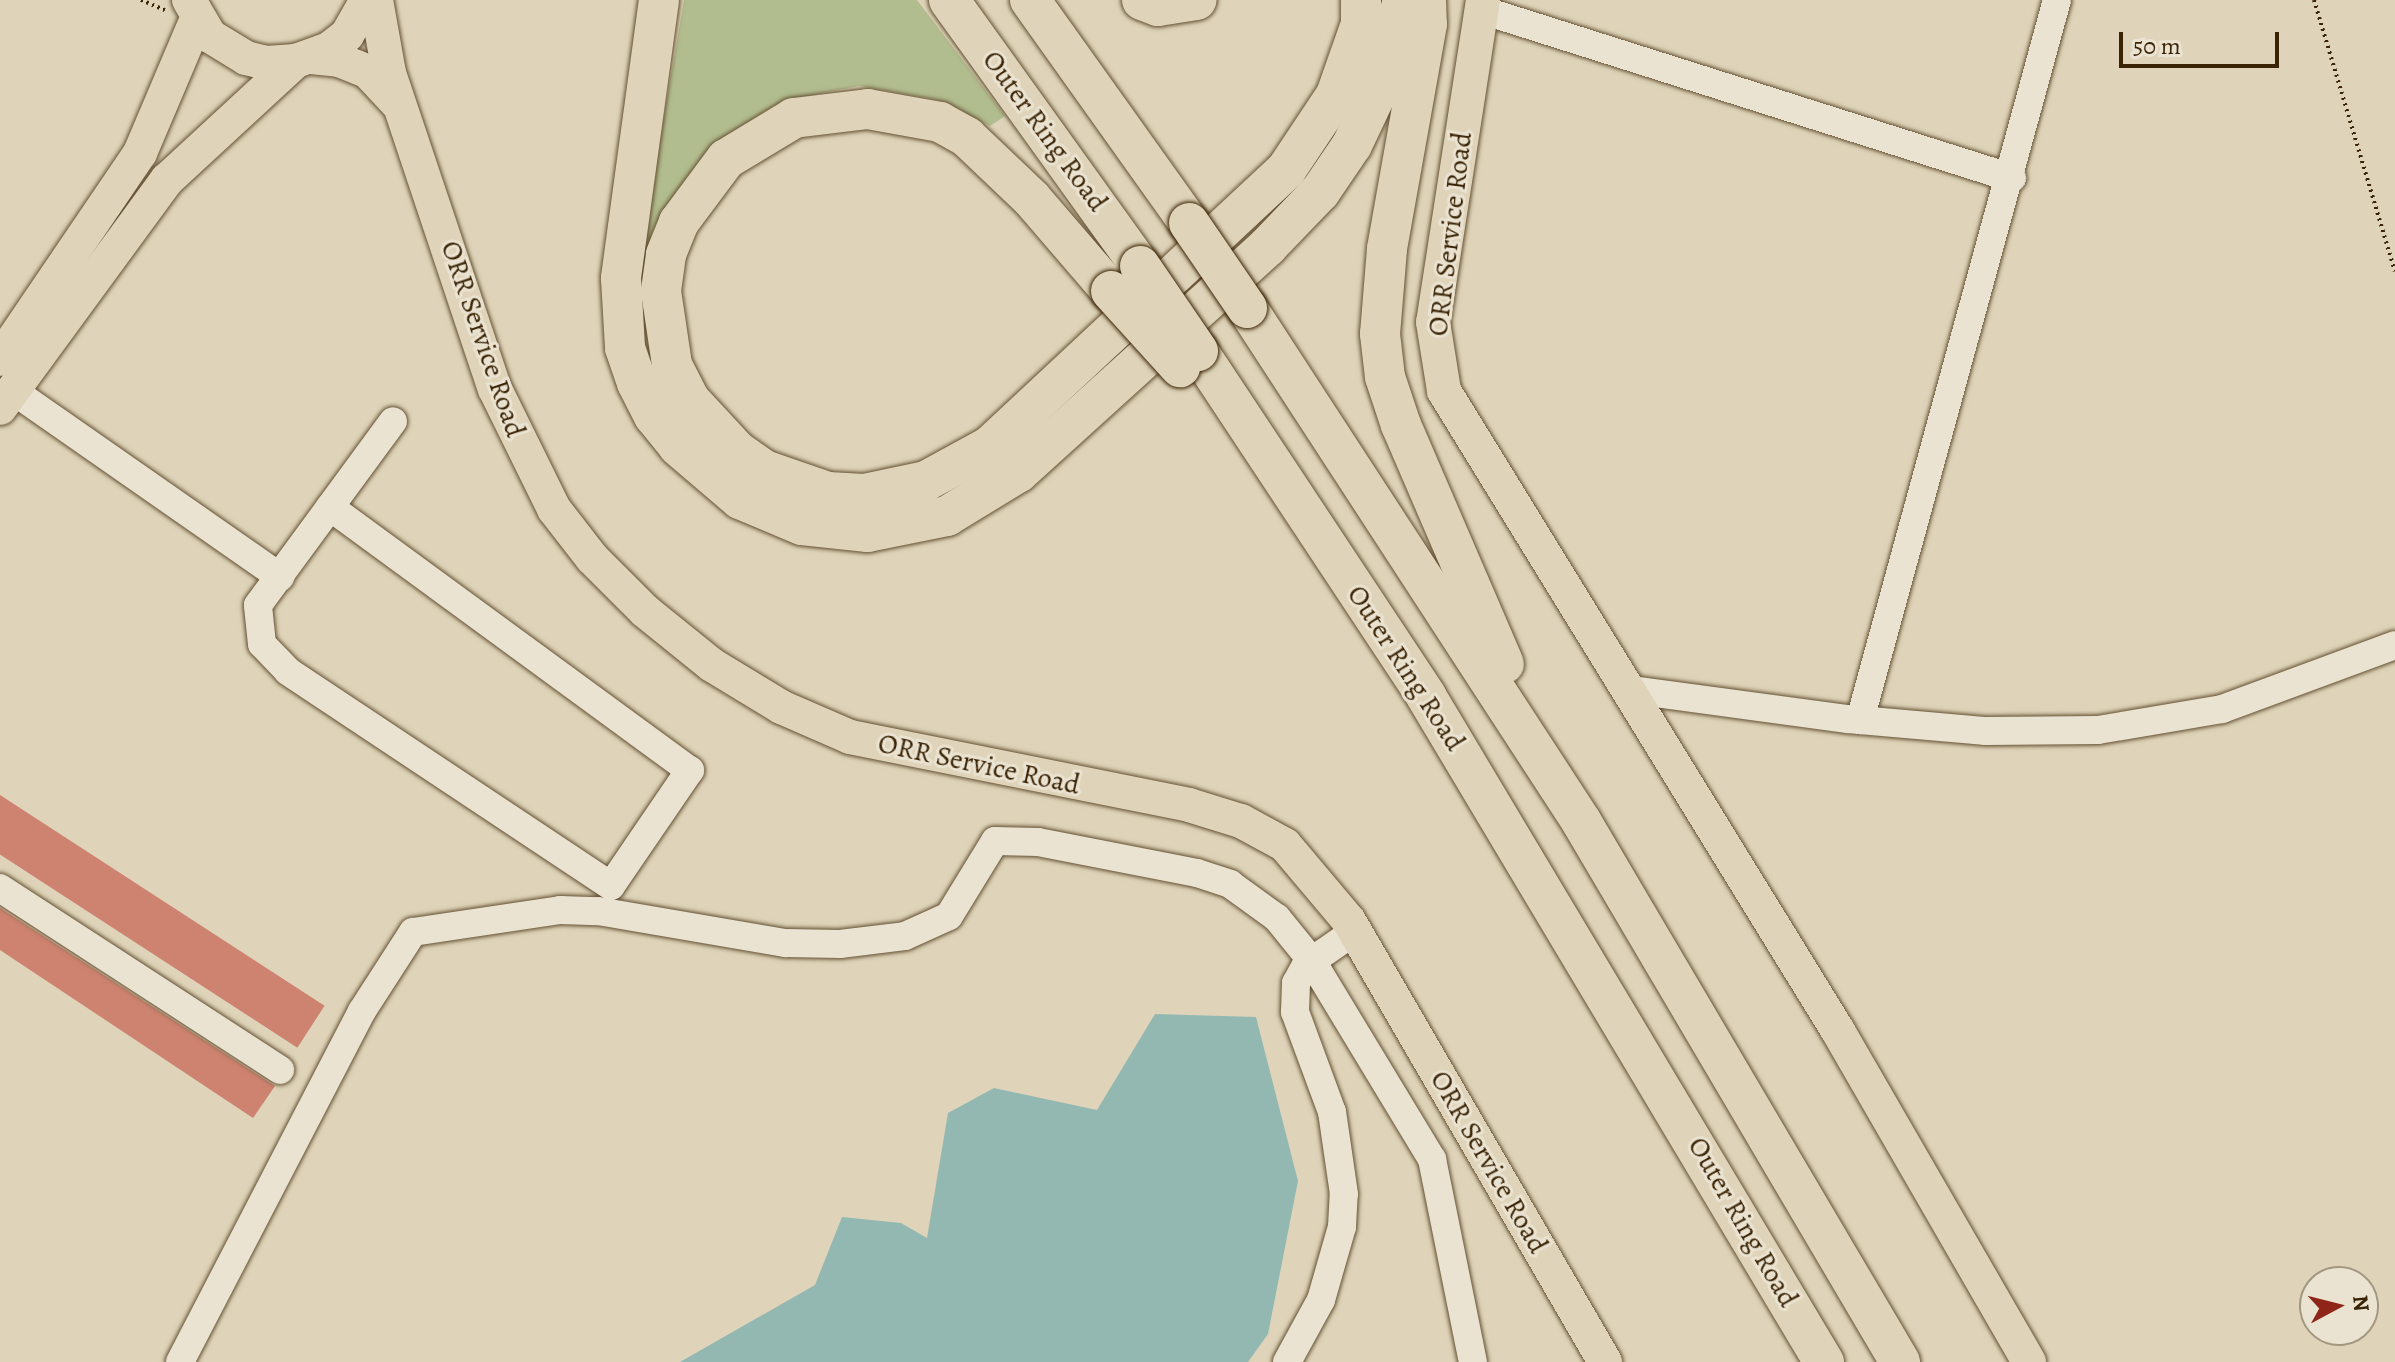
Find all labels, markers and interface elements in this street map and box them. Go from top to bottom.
scale bar [2123,16,2283,66]
text: 50 m [2133,30,2181,62]
street label: Outer Ring Road [975,44,1115,218]
street label: ORR Service Road [1421,130,1479,338]
street label: ORR Service Road [434,236,532,442]
street label: Outer Ring Road [1340,579,1472,757]
street label: ORR Service Road [875,726,1083,802]
street label: ORR Service Road [1423,1065,1555,1259]
street label: Outer Ring Road [1681,1131,1805,1313]
north arrow [2299,1266,2379,1346]
text: N [2345,1294,2377,1313]

